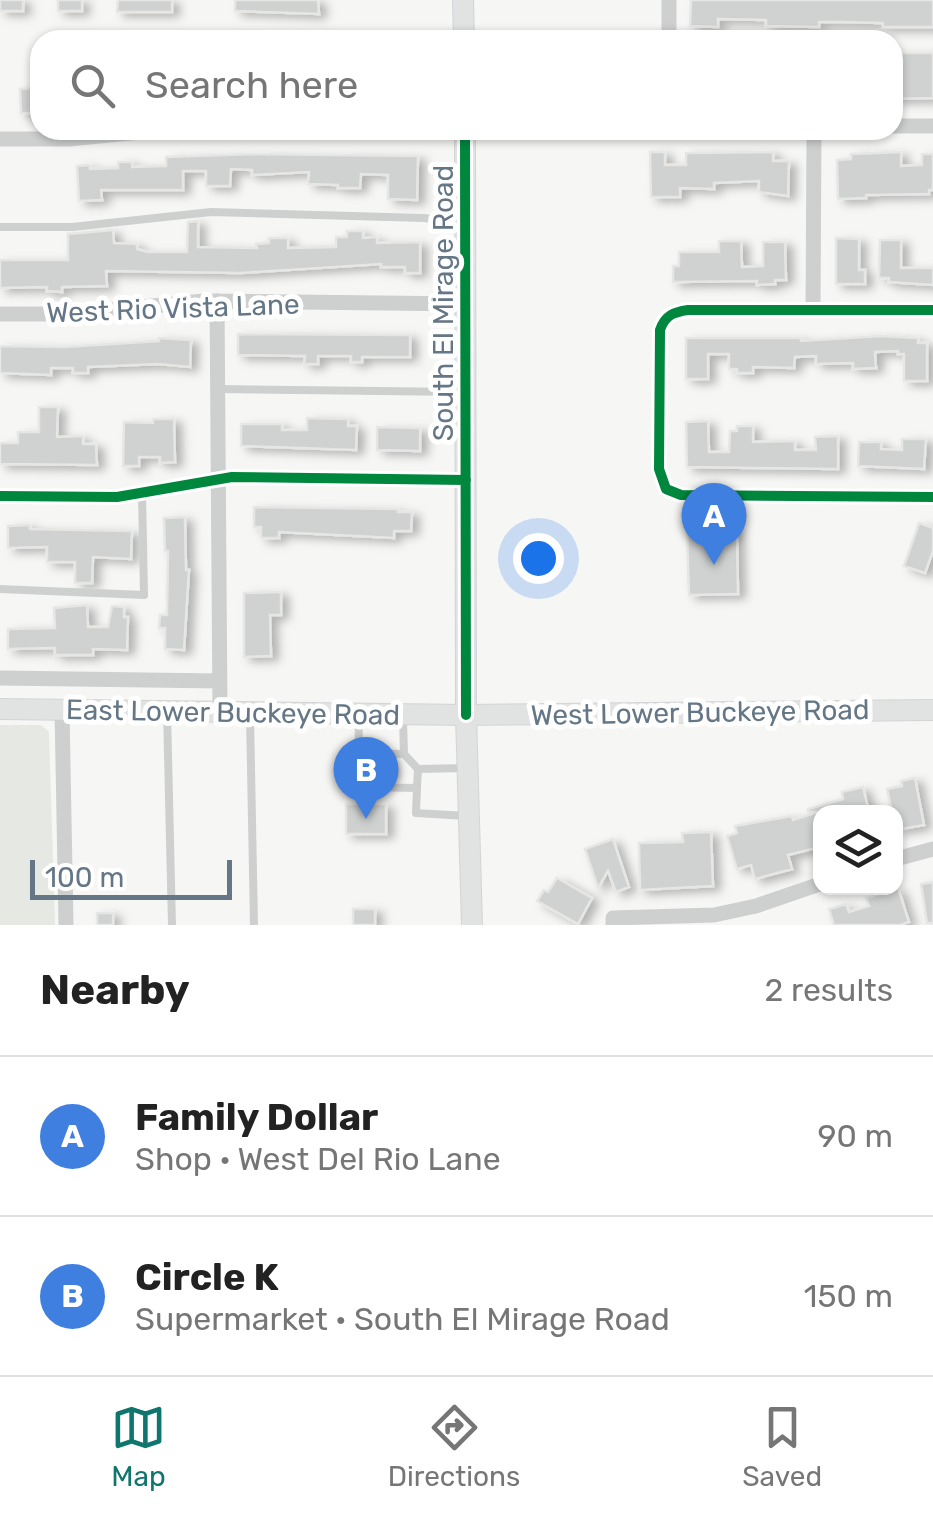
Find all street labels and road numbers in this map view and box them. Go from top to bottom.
street label: South El Mirage Road [427,165,460,441]
street label: West Rio Vista Lane [46,288,300,329]
street label: East Lower Buckeye Road [66,693,400,732]
street label: West Lower Buckeye Road [530,693,870,732]

